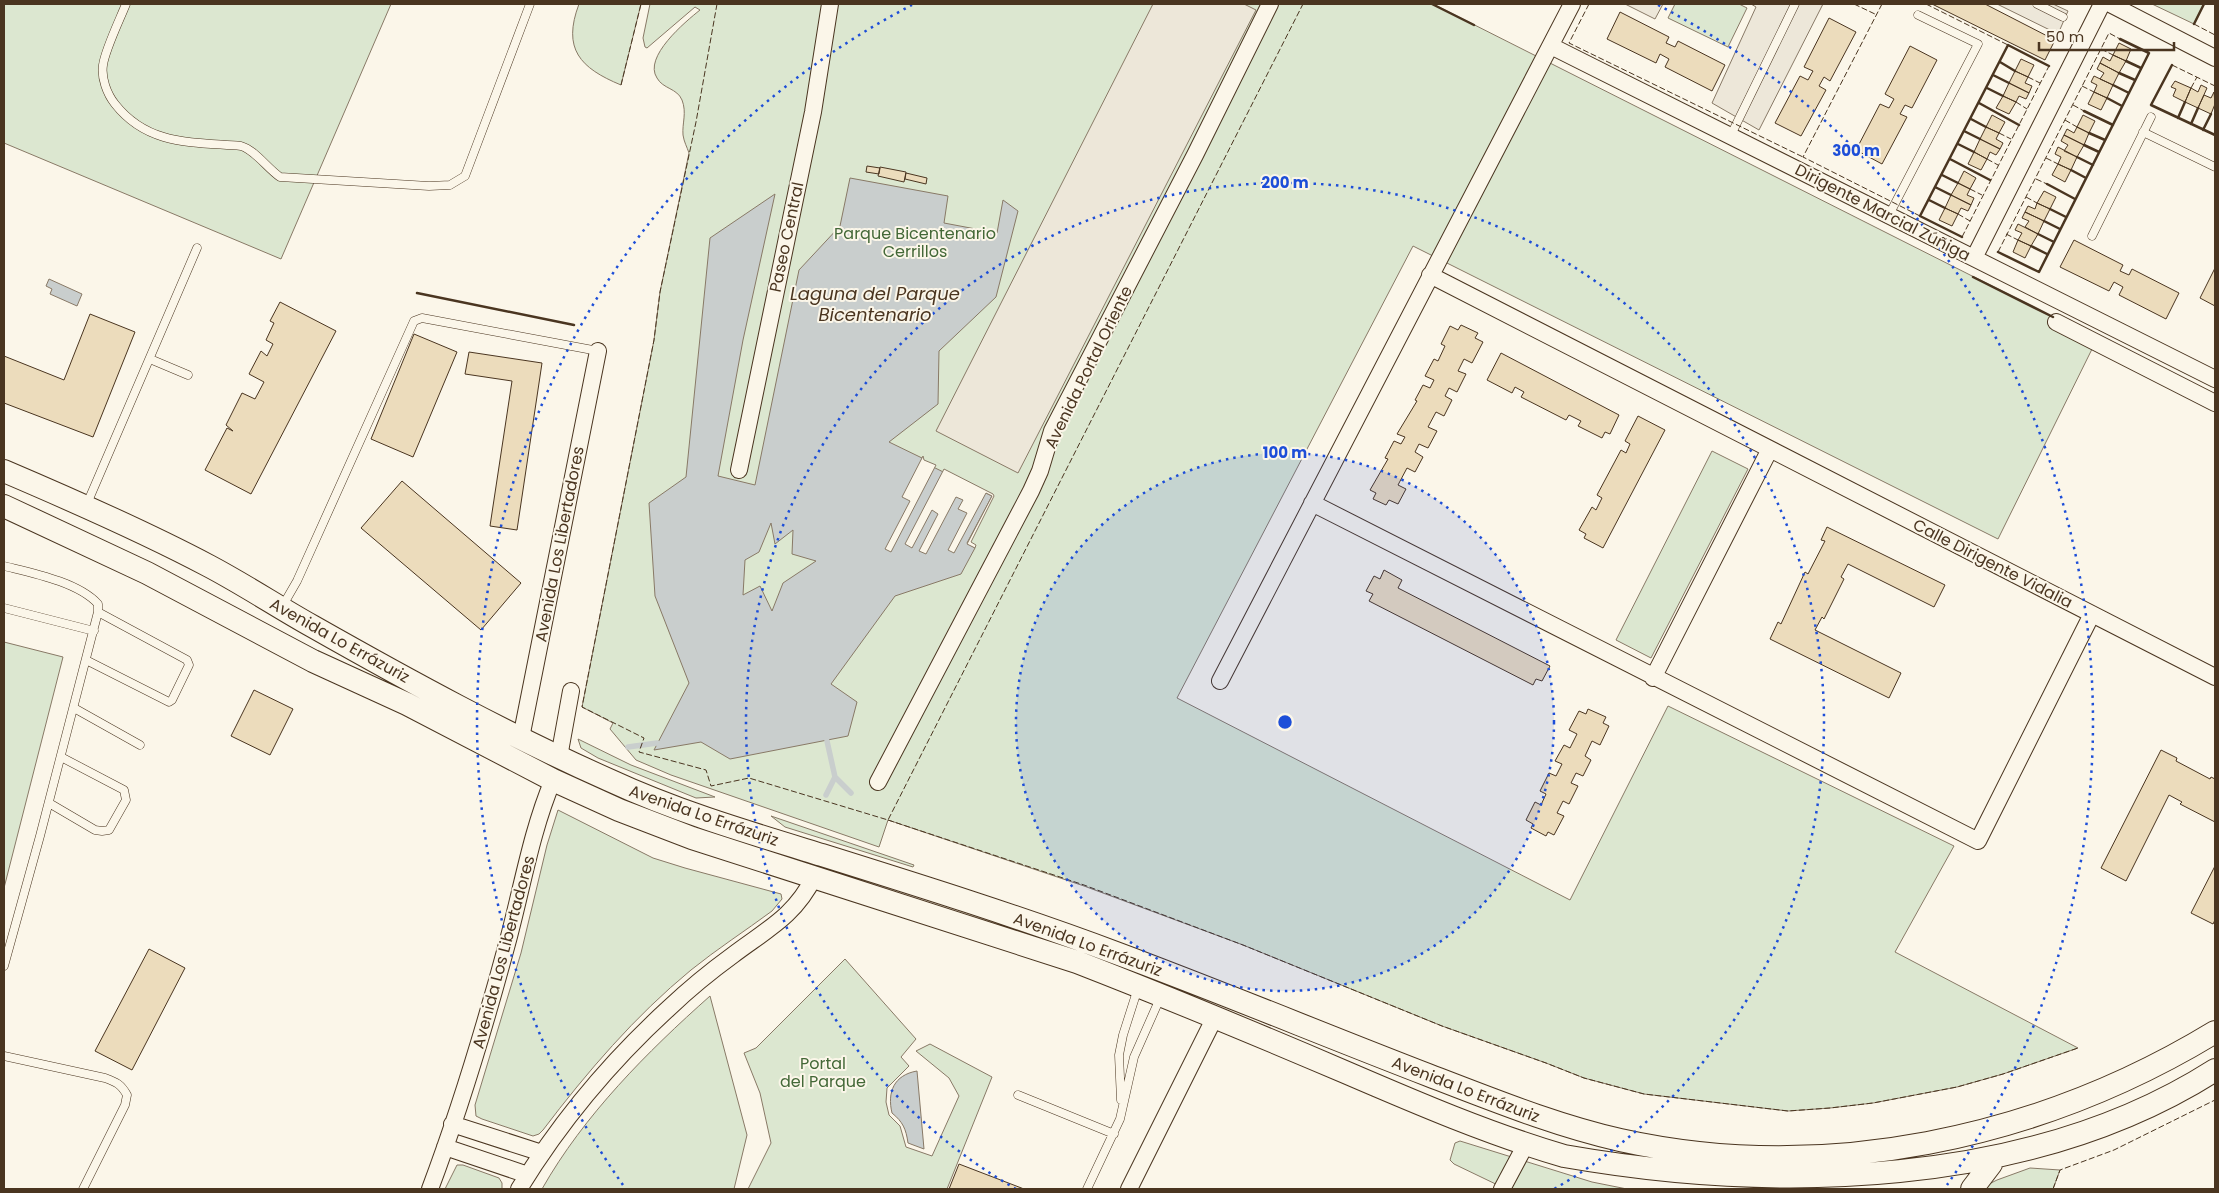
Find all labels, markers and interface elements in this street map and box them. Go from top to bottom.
scale bar [2039,20,2174,52]
text: 50 m [2046,26,2084,47]
text: 300 m [1832,140,1880,161]
street label: Dirigente Marcial Zúñiga [1791,158,1974,267]
text: 200 m [1261,172,1309,193]
street label: Paseo Central [764,180,809,294]
park label: Parque Bicentenario Cerrillos [834,222,996,263]
water label: Laguna del Parque Bicentenario [790,281,960,327]
street label: Avenida Portal Oriente [1039,282,1138,452]
text: 100 m [1263,442,1307,463]
street label: Avenida Los Libertadores [529,444,590,644]
street label: Calle Dirigente Vidalia [1909,513,2077,614]
street label: Avenida Lo Errázuriz [266,592,414,689]
centre of rings [1276,713,1294,731]
street label: Avenida Lo Errázuriz [626,779,782,852]
street label: Avenida Los Libertadores [467,853,540,1051]
street label: Avenida Lo Errázuriz [1010,907,1165,982]
street label: Avenida Lo Errázuriz [1388,1051,1543,1128]
park label: Portal del Parque [780,1052,866,1093]

